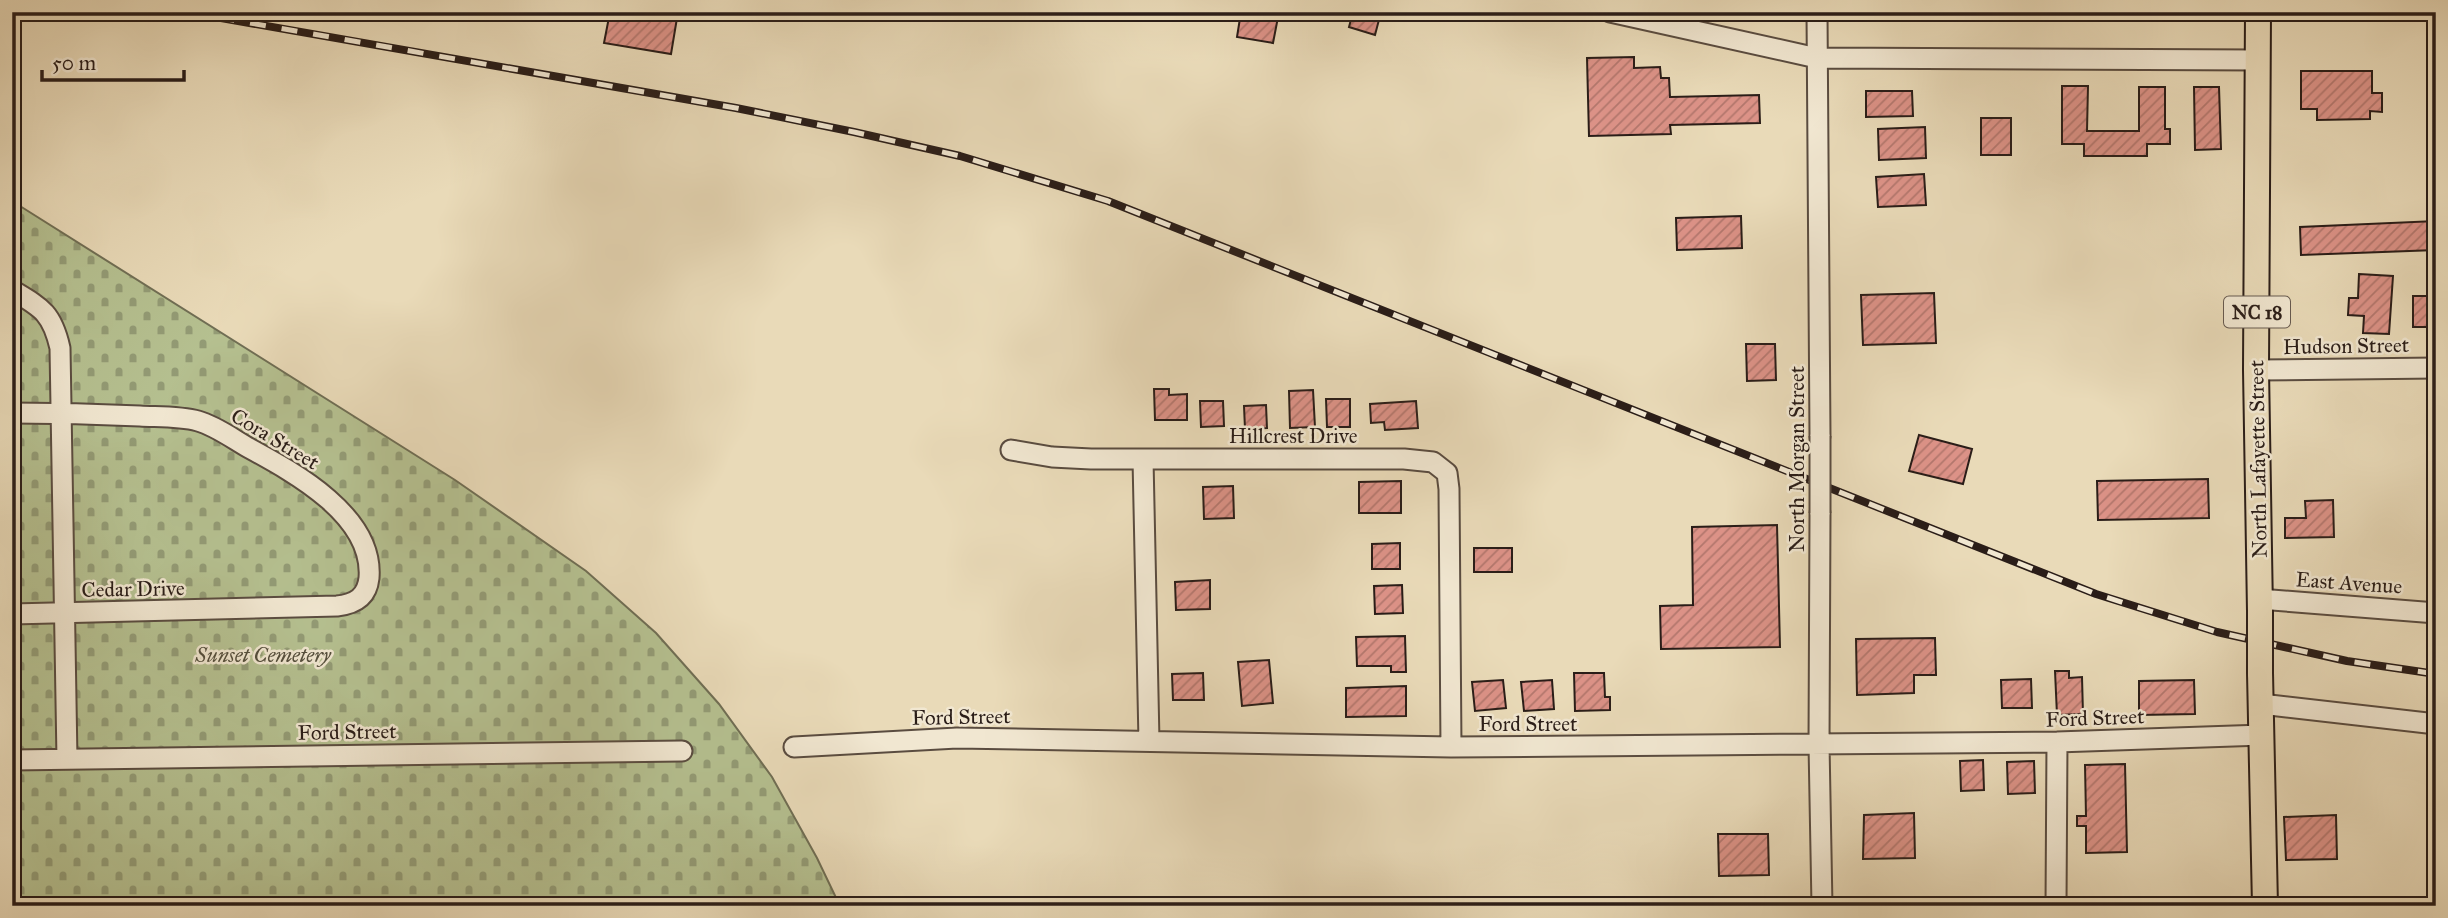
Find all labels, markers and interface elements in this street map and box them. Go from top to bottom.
scale bar [42,38,184,82]
text: 50 m [52,50,97,76]
road number: NC 18 [2224,296,2290,328]
street label: Hudson Street [2283,332,2410,360]
street label: North Lafayette Street [2243,359,2273,558]
street label: North Morgan Street [1784,365,1810,552]
street label: Cora Street [226,403,324,476]
street label: Hillcrest Drive [1229,423,1358,449]
street label: East Avenue [2295,566,2403,600]
street label: Cedar Drive [81,575,185,603]
park label: Sunset Cemetery [194,642,332,668]
street label: Ford Street [911,703,1011,731]
street label: Ford Street [2045,703,2145,733]
street label: Ford Street [1479,711,1578,737]
street label: Ford Street [297,718,397,746]

